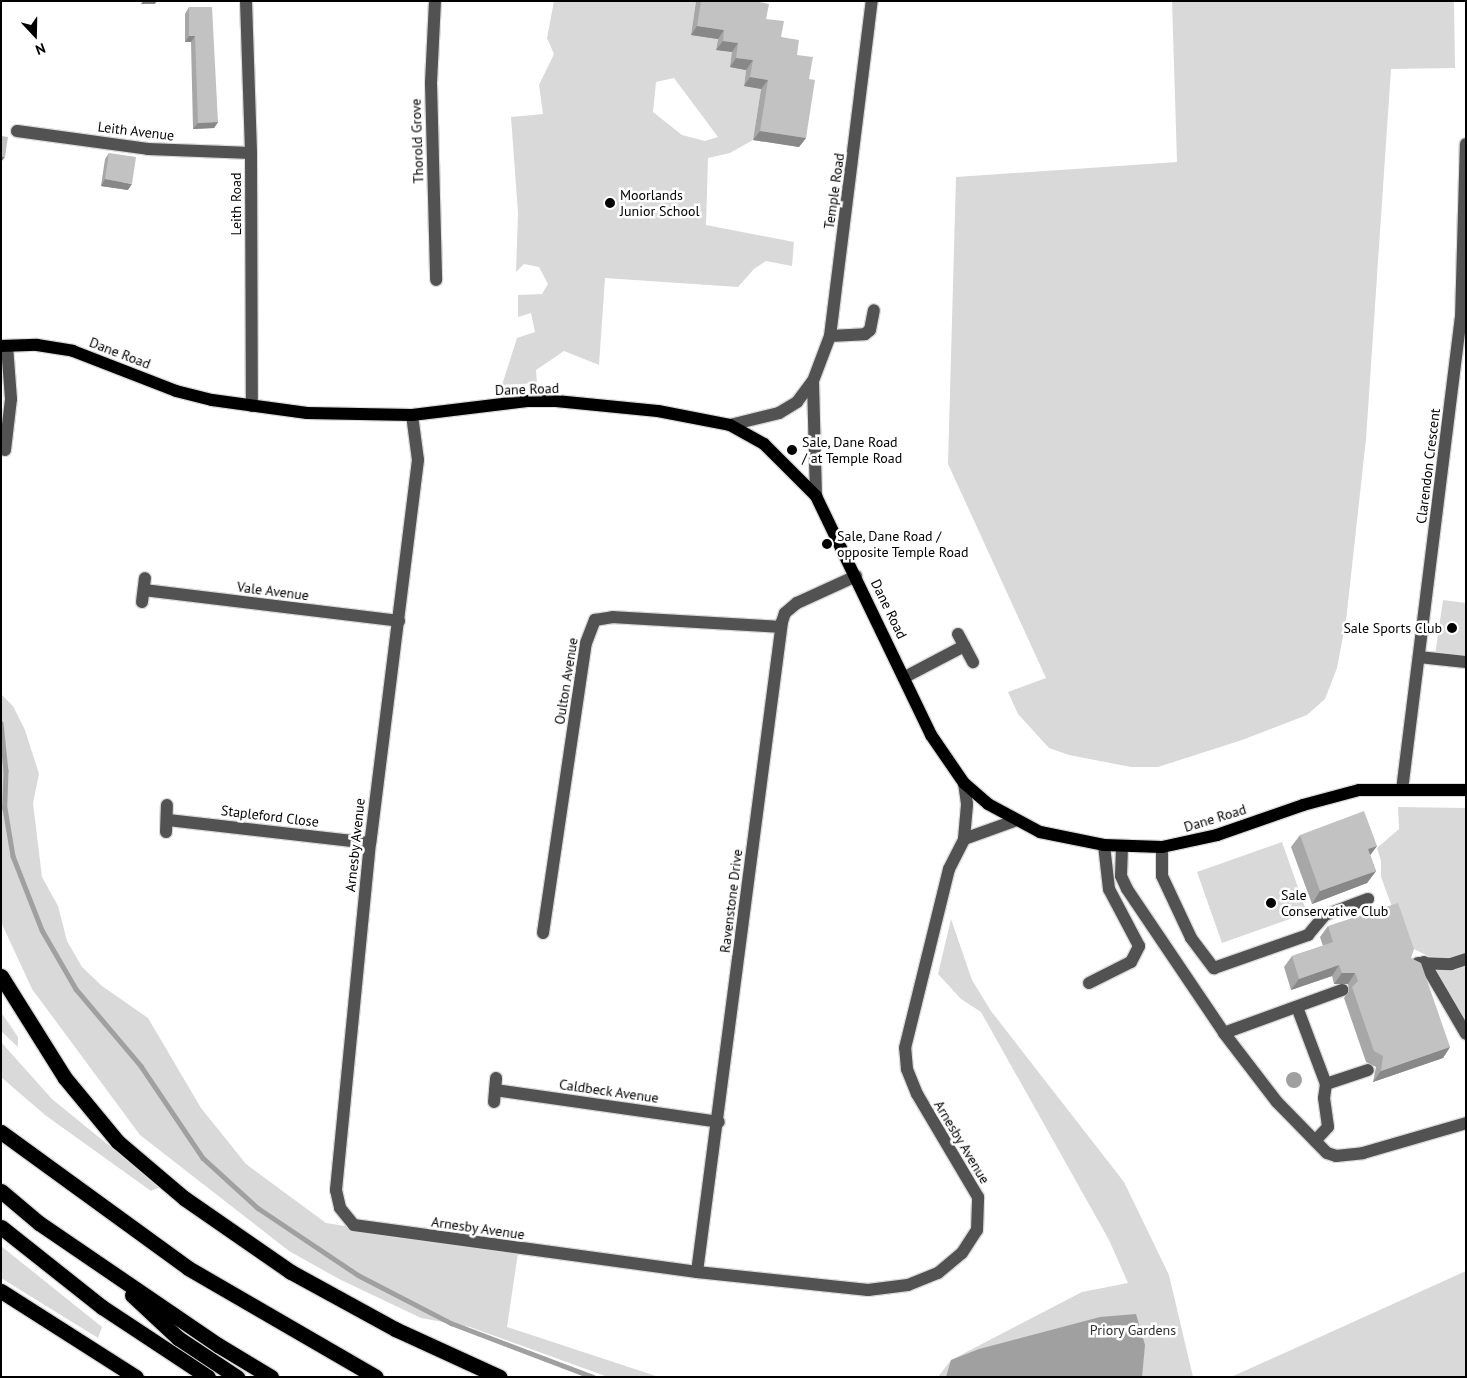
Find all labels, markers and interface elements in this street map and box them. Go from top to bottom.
north arrow [10,10,60,60]
text: N [33,39,48,59]
street label: Thorold Grove [407,98,427,184]
street label: Leith Avenue [97,118,175,144]
street label: Temple Road [820,152,848,230]
street label: Leith Road [228,172,244,236]
place label: Moorlands Junior School [620,187,700,220]
marker: Moorlands Junior School [604,197,616,209]
street label: Dane Road [87,334,153,372]
street label: Dane Road [495,379,559,399]
street label: Clarendon Crescent [1413,407,1443,525]
place label: Sale, Dane Road / at Temple Road [802,434,903,467]
marker: Sale, Dane Road / at Temple Road [786,444,798,456]
place label: Sale, Dane Road / opposite Temple Road [837,528,969,560]
marker: Sale, Dane Road / opposite Temple Road [821,538,833,550]
street label: Dane Road [867,576,911,642]
street label: Vale Avenue [236,578,310,604]
place label: Sale Sports Club [1343,620,1442,636]
marker: Sale Sports Club [1446,622,1458,634]
street label: Oulton Avenue [551,636,581,726]
street label: Arnesby Avenue [342,797,368,893]
street label: Dane Road [1182,801,1248,835]
street label: Stapleford Close [220,802,320,830]
street label: Ravenstone Drive [716,848,746,954]
place label: Sale Conservative Club [1281,887,1388,920]
marker: Sale Conservative Club [1265,897,1277,909]
street label: Caldbeck Avenue [558,1076,660,1106]
street label: Arnesby Avenue [930,1097,994,1187]
street label: Arnesby Avenue [430,1213,526,1243]
park label: Priory Gardens [1090,1322,1176,1338]

